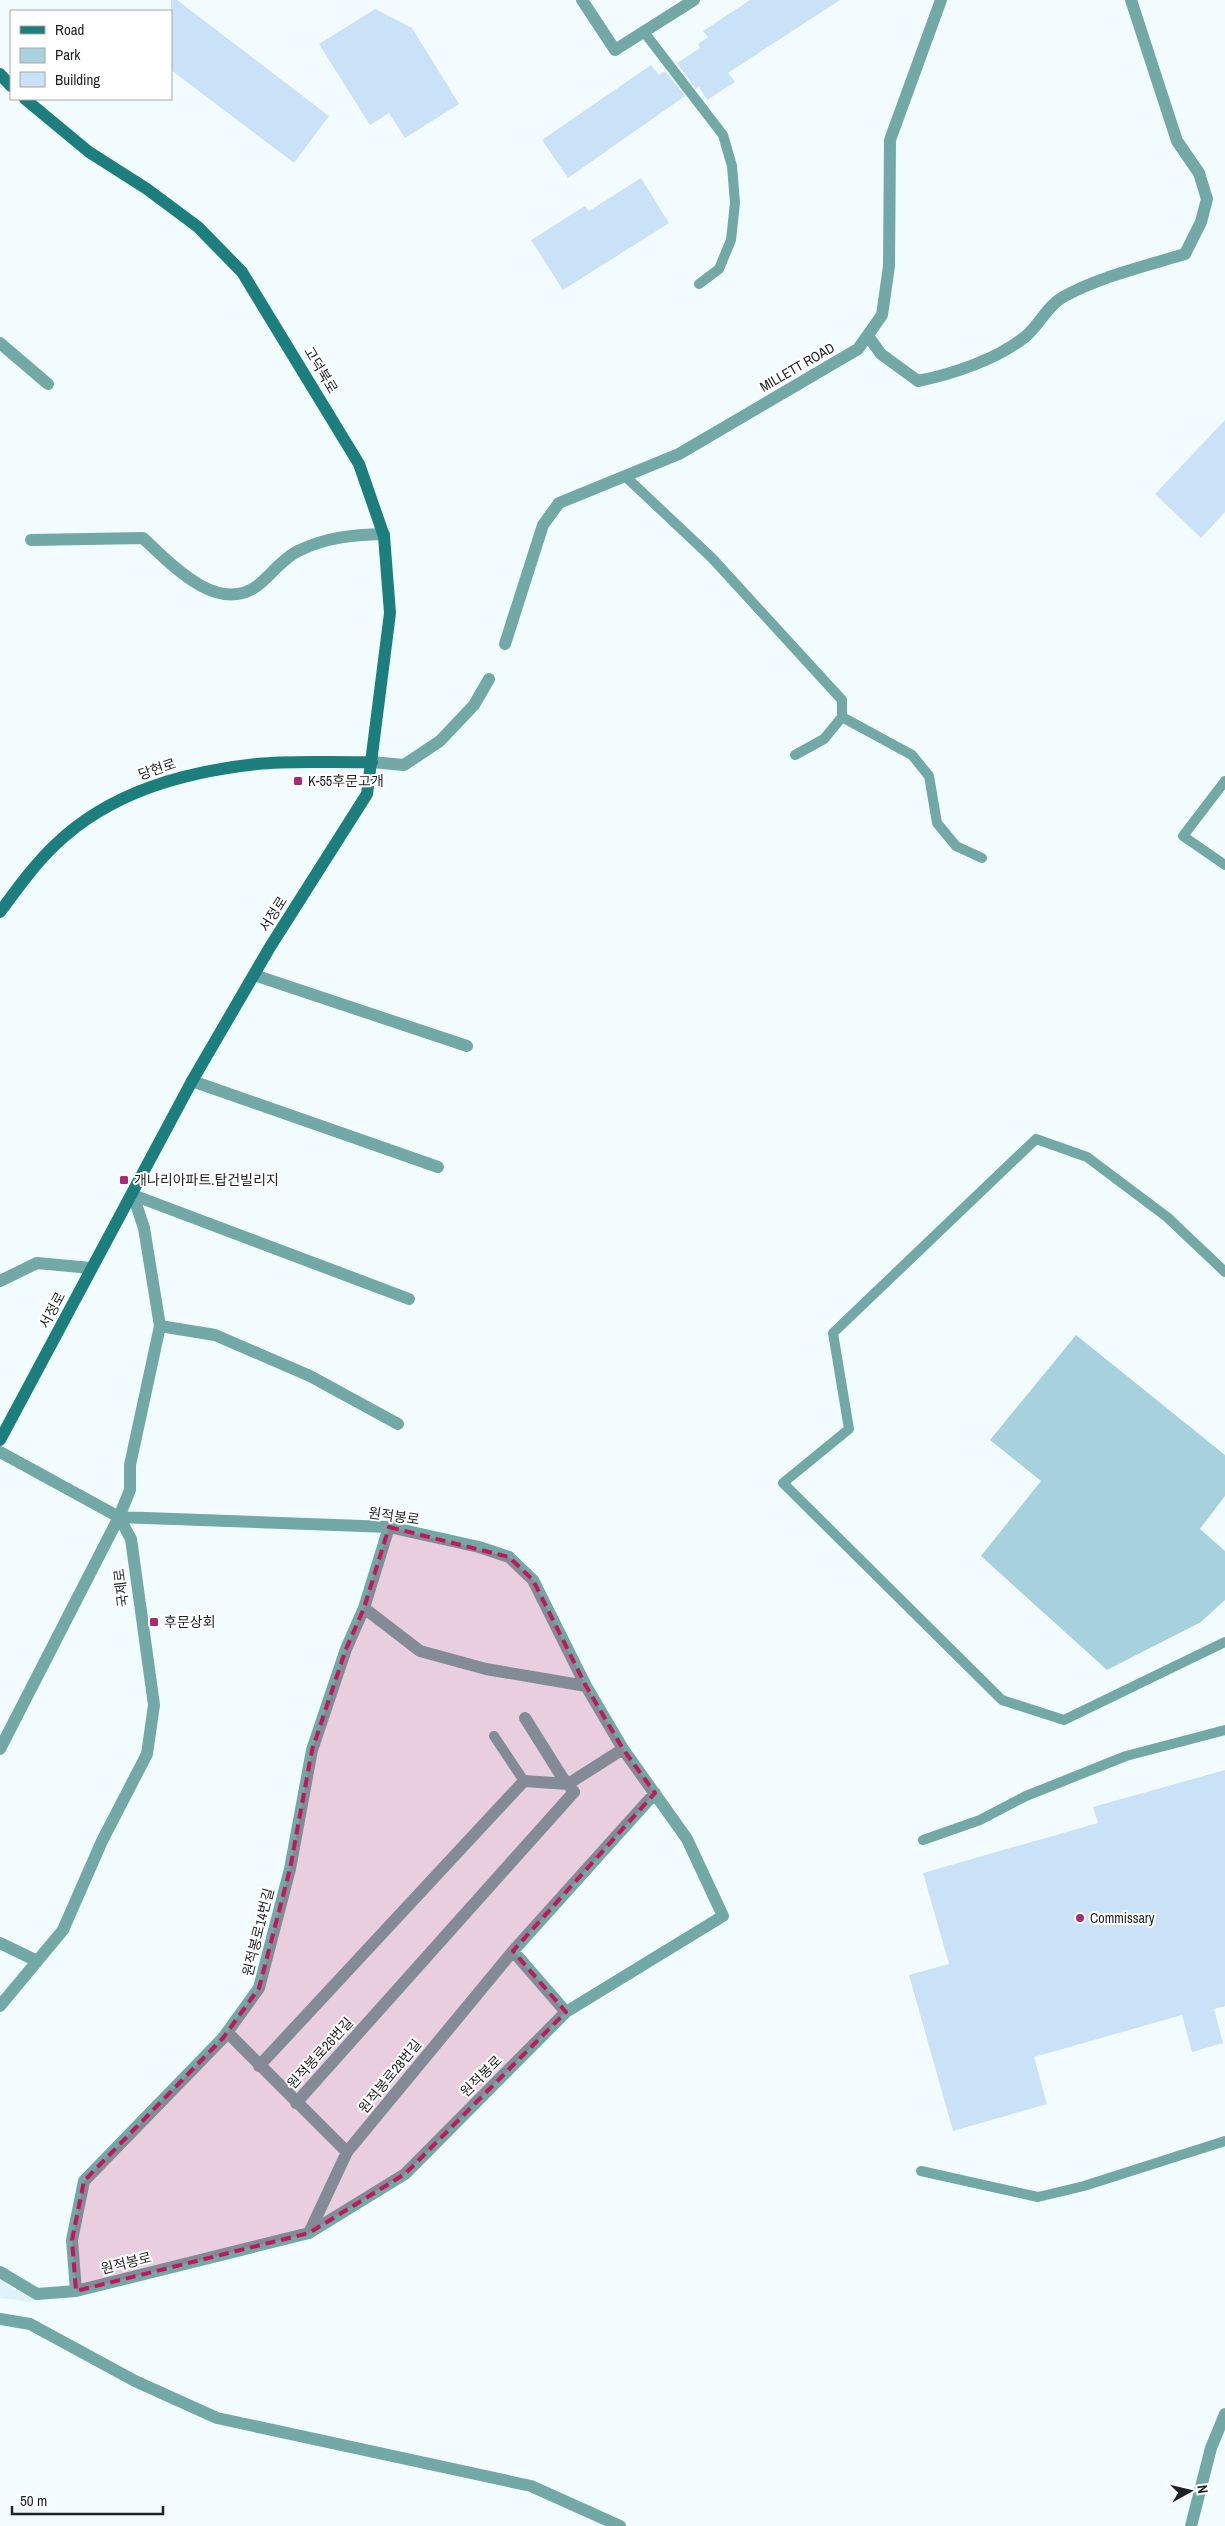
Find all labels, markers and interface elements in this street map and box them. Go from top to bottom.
legend [10,10,172,100]
text: Road [55,19,84,40]
text: Park [55,44,81,65]
text: Building [55,69,100,90]
street label: MILLETT ROAD [756,338,838,396]
street label: 고덕북로 [300,343,342,397]
street label: 당현로 [136,754,178,784]
place label: K-55후문고개 [308,772,384,790]
marker: K-55후문고개 [292,775,304,787]
street label: 서정로 [255,893,291,935]
place label: 개나리아파트.탑건빌리지 [134,1171,279,1189]
marker: 개나리아파트.탑건빌리지 [118,1174,130,1186]
street label: 서정로 [35,1289,69,1331]
street label: 원적봉로 [367,1504,421,1529]
street label: 국제로 [110,1568,132,1608]
place label: 후문상회 [164,1613,216,1631]
marker: 후문상회 [148,1616,160,1628]
street label: 원적봉로14번길 [238,1886,278,1978]
place label: Commissary [1090,1909,1155,1927]
marker: Commissary [1074,1912,1086,1924]
street label: 원적봉로26번길 [283,2014,357,2092]
street label: 원적봉로28번길 [355,2035,425,2117]
street label: 원적봉로 [456,2051,506,2101]
street label: 원적봉로 [99,2248,153,2278]
north arrow [1165,2466,1215,2516]
scale bar [12,2484,164,2516]
text: N [1193,2484,1212,2495]
text: 50 m [20,2490,47,2511]

